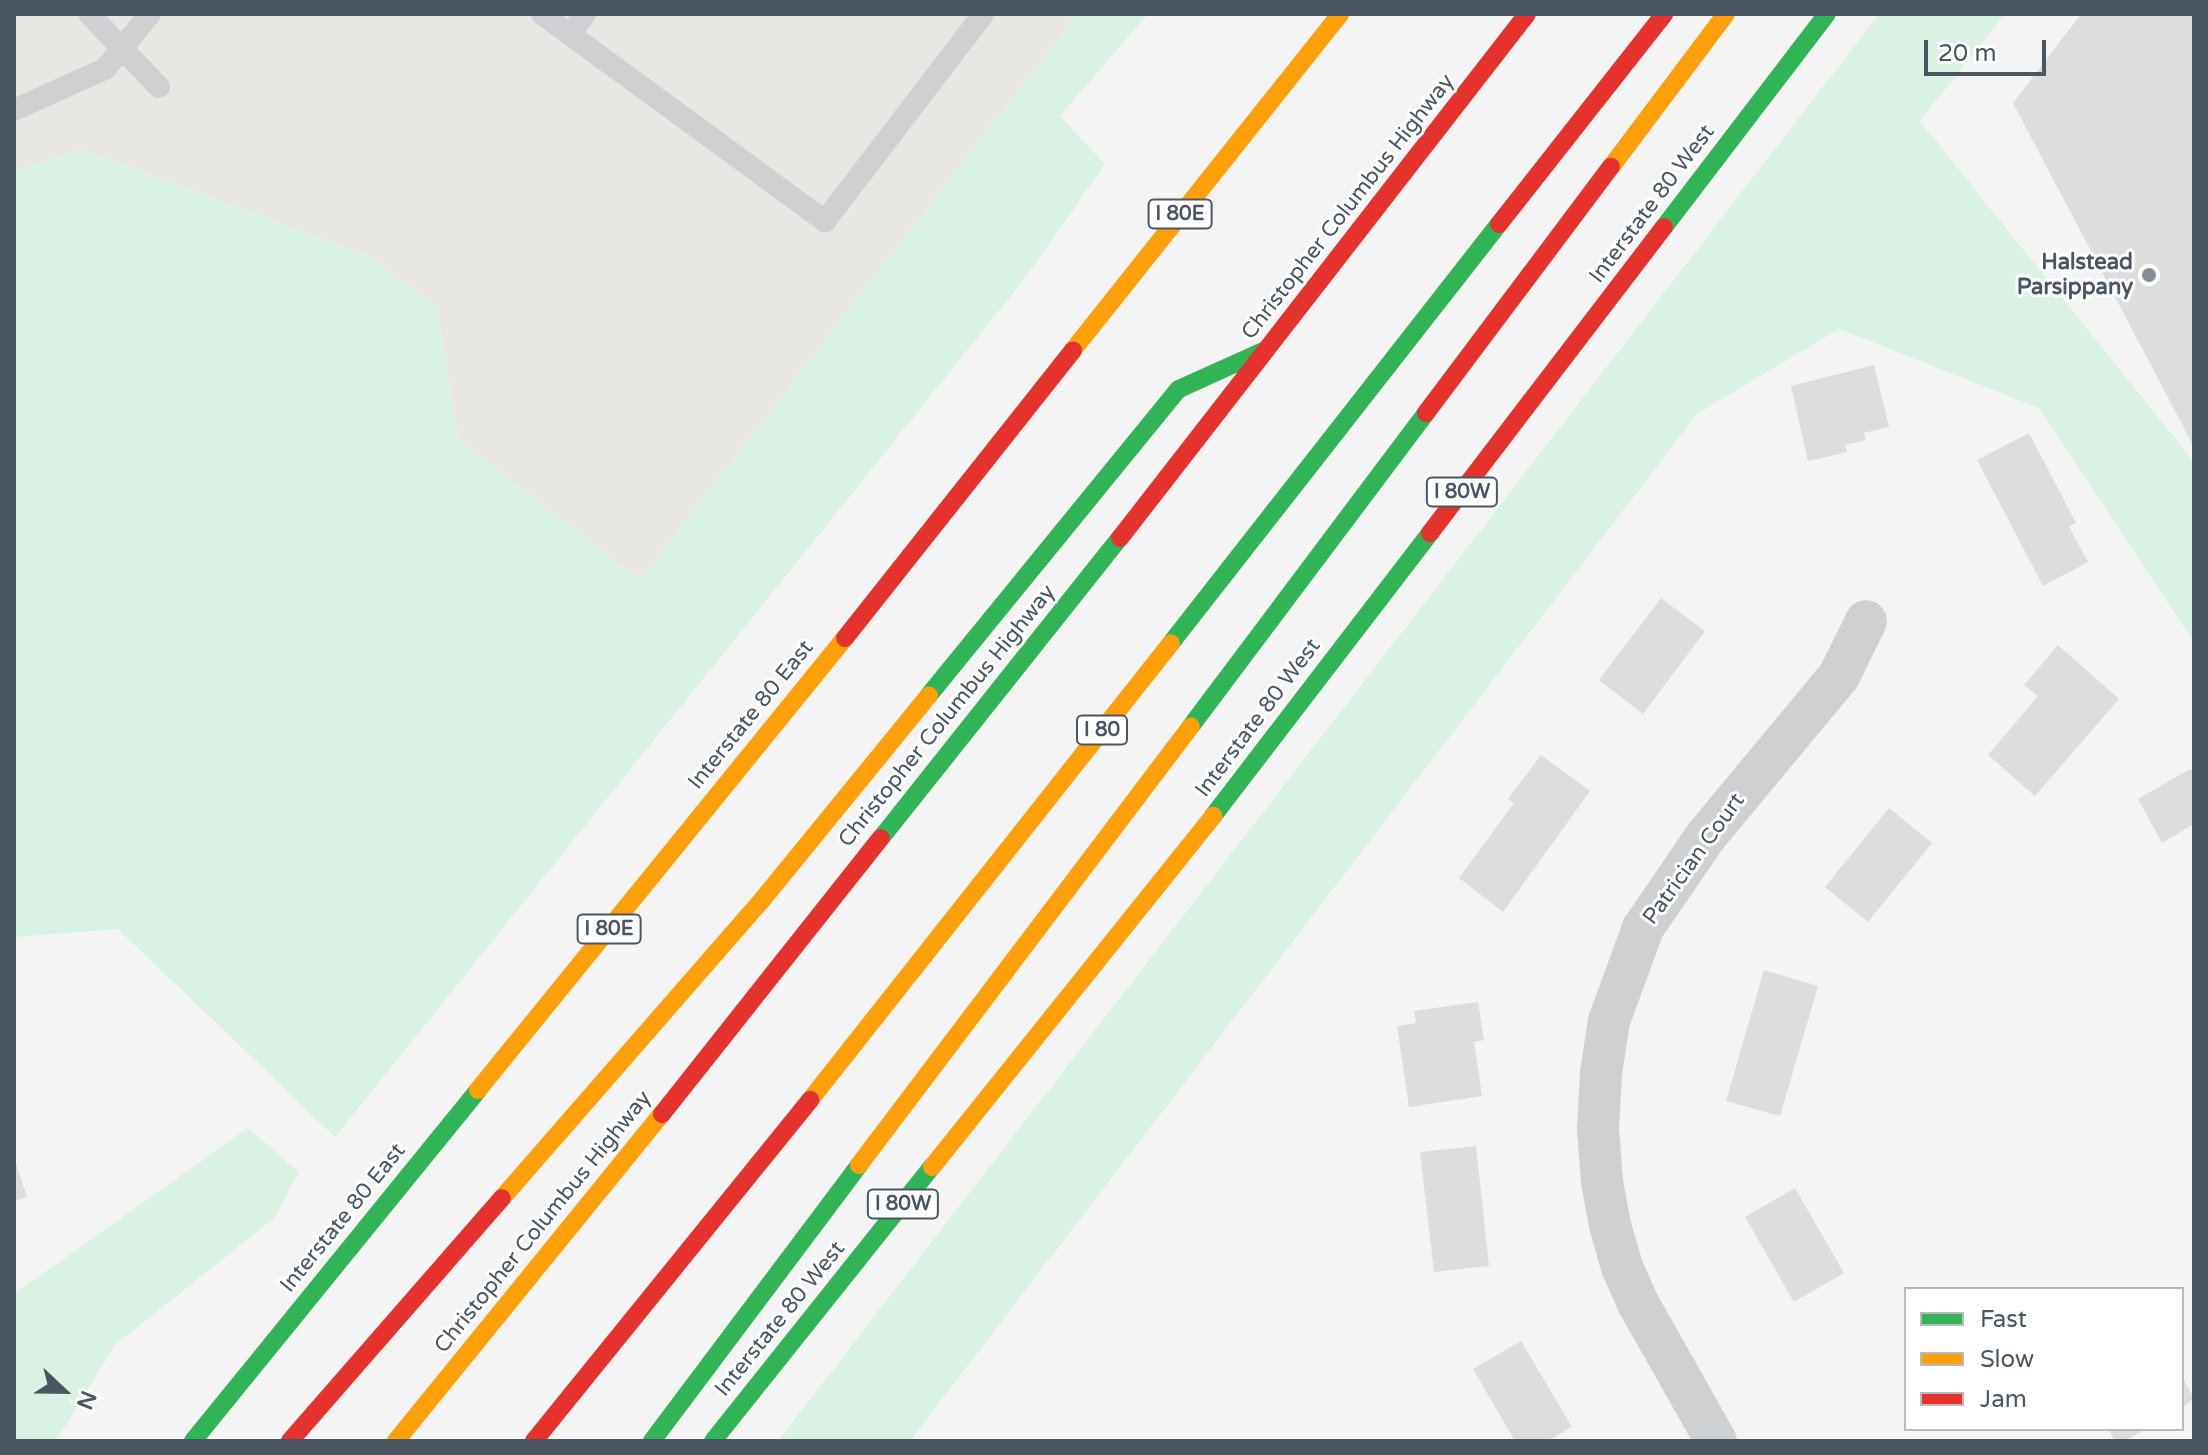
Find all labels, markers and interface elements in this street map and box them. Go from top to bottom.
scale bar [1928,24,2050,74]
text: 20 m [1938,39,1996,68]
street label: Christopher Columbus Highway [1236,69,1460,345]
street label: Interstate 80 West [1584,120,1720,288]
road number: I 80E [1146,198,1214,230]
place label: Halstead Parsippany [2017,249,2133,300]
marker: Halstead Parsippany [2140,266,2158,284]
road number: I 80W [1424,476,1500,508]
street label: Christopher Columbus Highway [833,580,1061,852]
street label: Interstate 80 West [1190,634,1326,802]
street label: Interstate 80 East [683,635,819,795]
road number: I 80 [1074,714,1130,746]
street label: Patrician Court [1638,788,1750,930]
road number: I 80E [575,913,643,945]
street label: Christopher Columbus Highway [429,1086,657,1358]
street label: Interstate 80 East [275,1138,411,1298]
road number: I 80W [865,1188,941,1220]
street label: Interstate 80 West [709,1236,851,1402]
legend [1904,1287,2184,1431]
text: Fast [1980,1305,2027,1334]
text: Slow [1980,1345,2034,1374]
north arrow [24,1351,104,1431]
text: Jam [1980,1385,2027,1414]
text: N [71,1387,102,1413]

